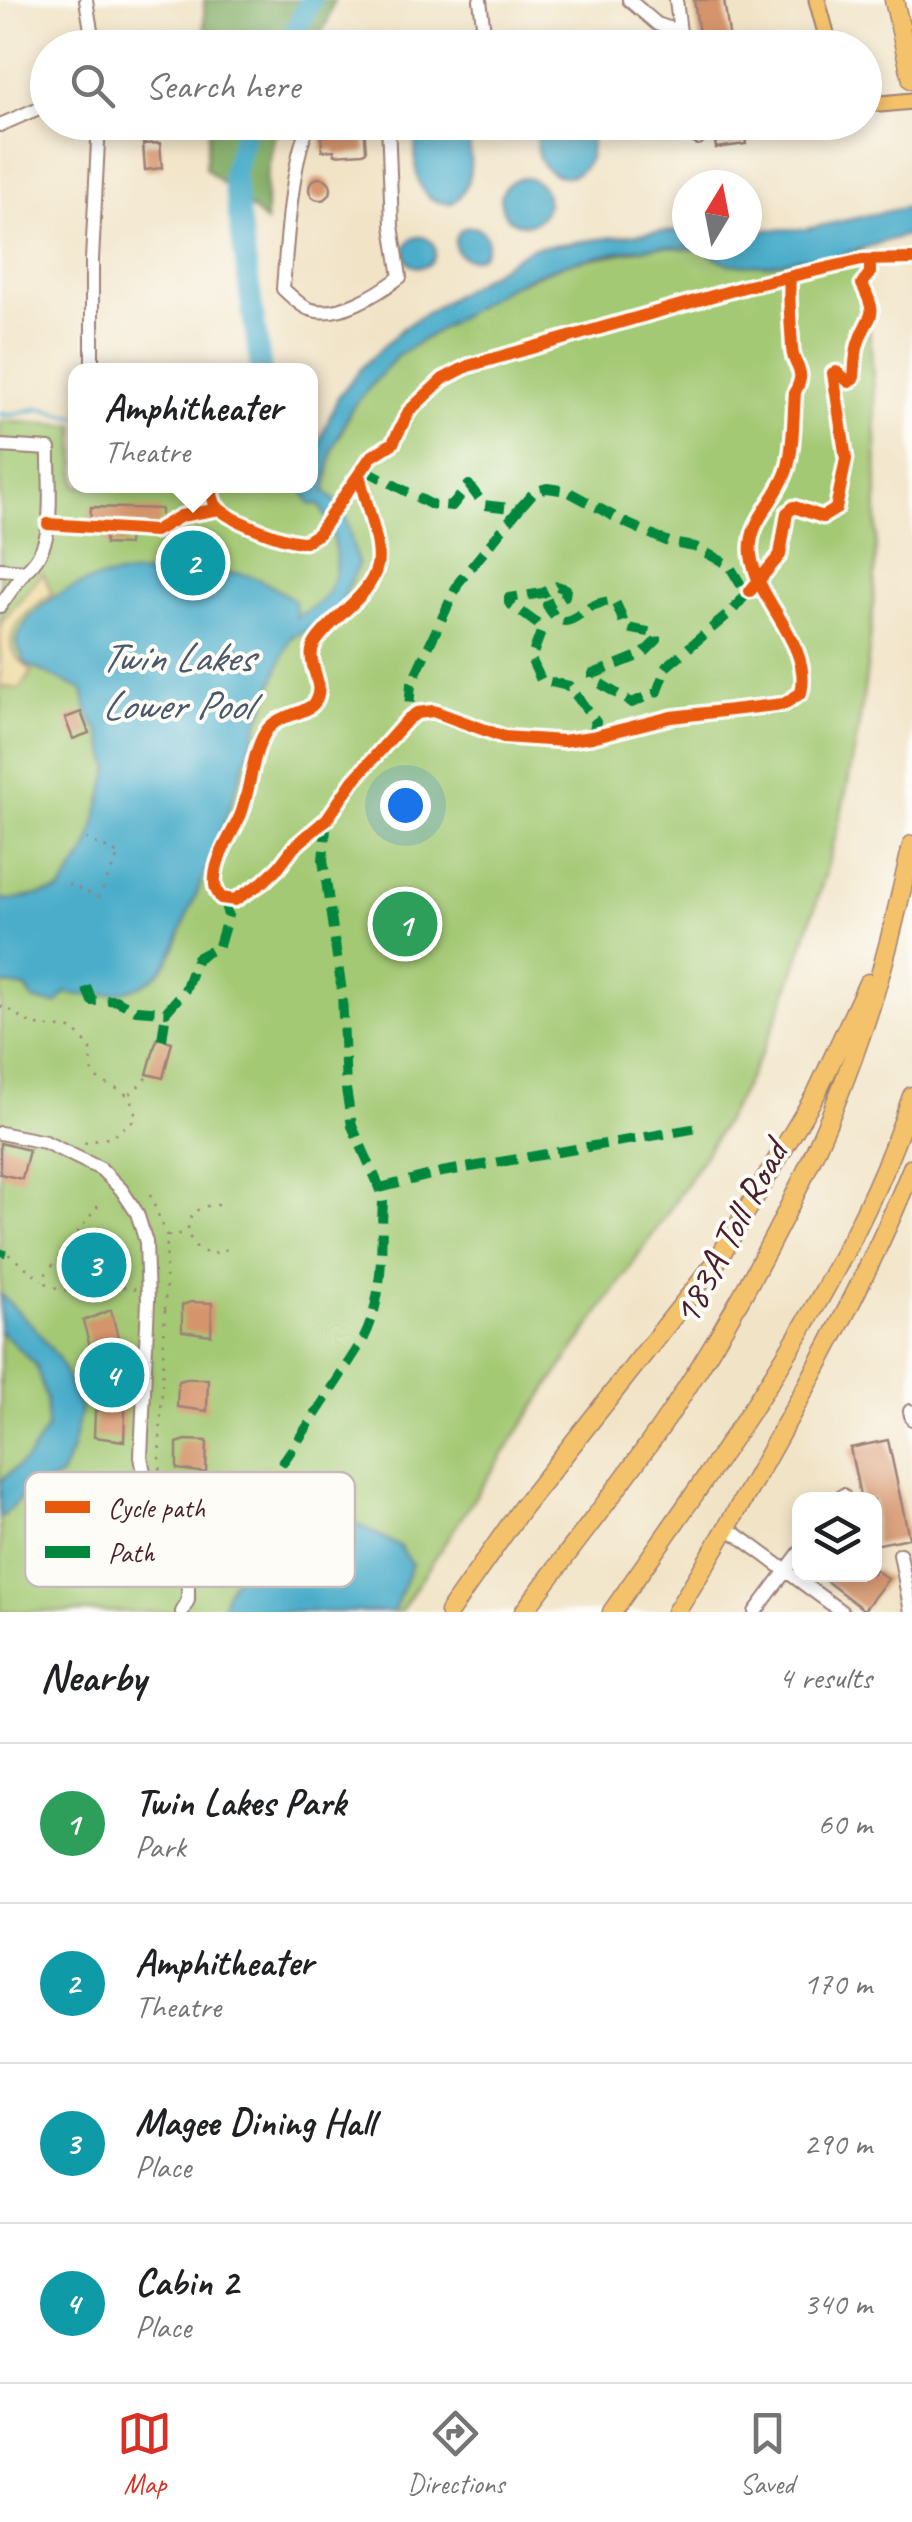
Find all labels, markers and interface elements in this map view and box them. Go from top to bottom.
search box [30,30,882,140]
icon: search [65,58,120,113]
text: Search here [145,62,300,109]
north arrow [672,170,762,260]
popup [68,363,318,493]
text: Amphitheater [104,384,282,431]
text: Theatre [104,431,190,472]
pin: 2 [160,526,226,600]
water label: Twin Lakes Lower Pool [100,631,263,732]
your location [380,780,431,831]
pin: 1 [372,886,438,962]
street label: 183A Toll Road [661,1127,802,1334]
pin: 3 [62,1228,126,1302]
pin: 4 [80,1338,144,1412]
legend [25,1472,355,1587]
text: Cycle path [108,1490,205,1525]
map controls [792,1492,882,1582]
button: layers [792,1492,882,1582]
text: Path [108,1535,155,1570]
text: Nearby [40,1651,146,1704]
text: 4 results [778,1657,872,1698]
text: Twin Lakes Park [135,1779,346,1826]
text: 1 [65,1803,80,1844]
text: 60 m [818,1803,872,1844]
text: Park [135,1826,186,1867]
text: Amphitheater [135,1939,313,1986]
text: 2 [65,1963,80,2004]
text: 170 m [803,1963,872,2004]
text: Theatre [135,1986,221,2027]
text: Magee Dining Hall [135,2099,374,2146]
text: 3 [65,2123,80,2164]
text: 290 m [803,2123,872,2164]
text: Place [135,2146,191,2187]
text: Cabin 2 [135,2259,238,2306]
text: 4 [65,2283,80,2324]
text: 340 m [803,2283,872,2324]
text: Place [135,2306,191,2347]
tab: Map [117,2406,172,2501]
tab: Directions [407,2406,505,2501]
tab: Saved [740,2406,795,2501]

